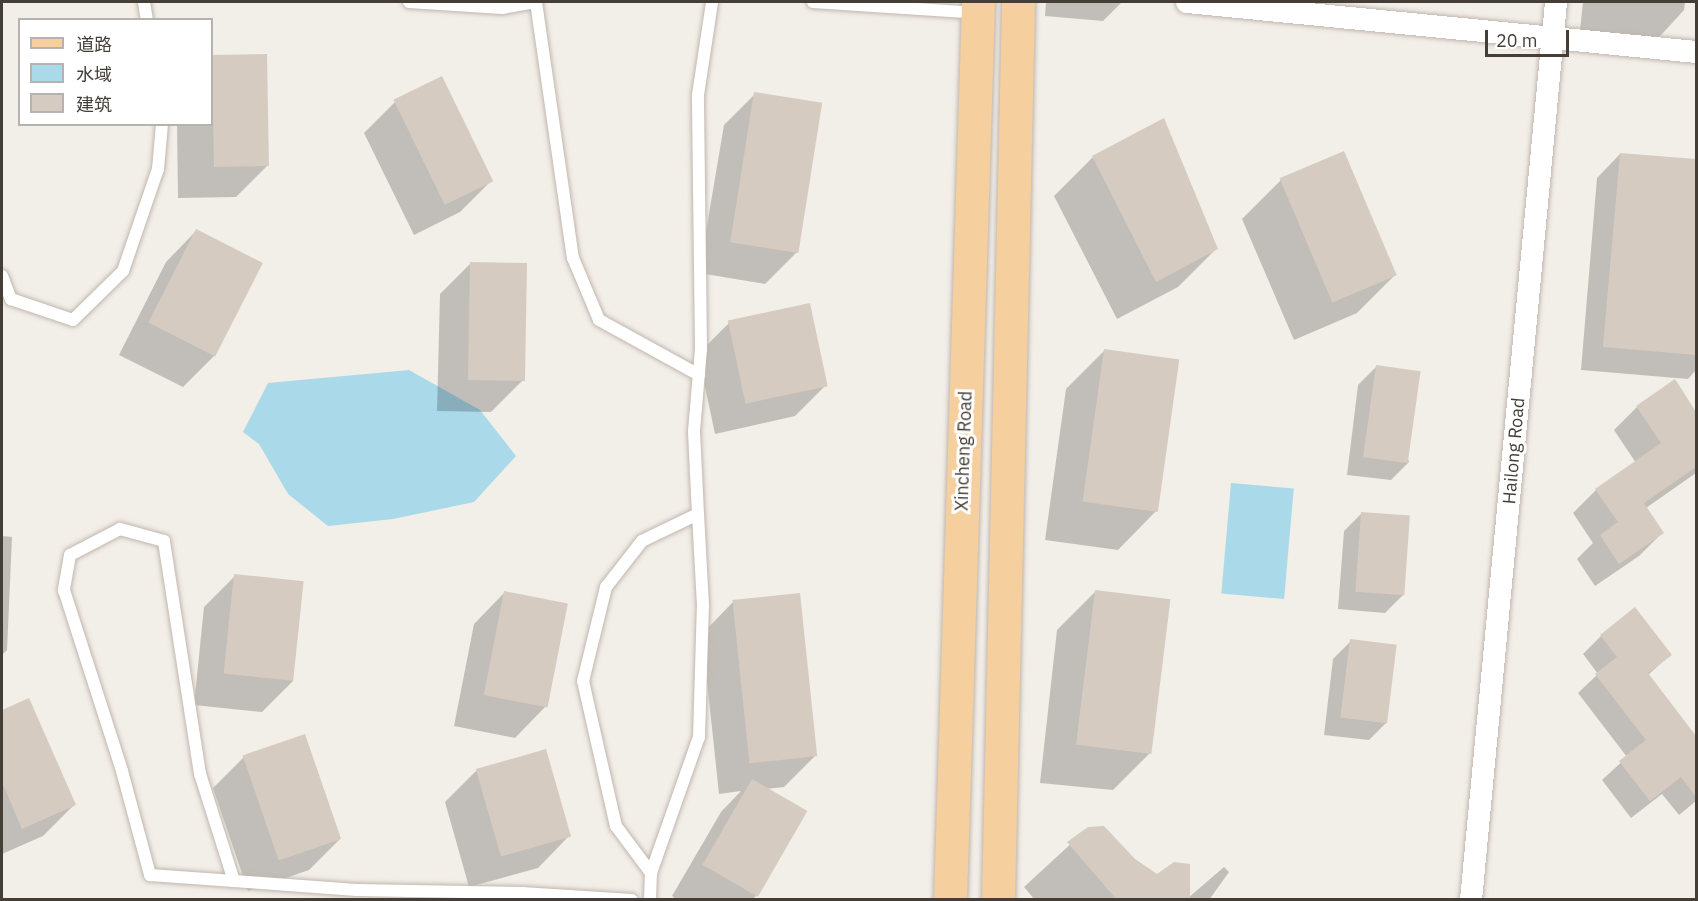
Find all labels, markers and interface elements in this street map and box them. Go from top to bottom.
legend [18,18,213,126]
scale bar [1488,18,1572,56]
text: 20 m [1496,29,1538,52]
text: 道路 [76,33,112,56]
text: 水域 [76,63,112,86]
text: 建筑 [76,93,112,116]
street label: Xincheng Road [951,391,977,511]
street label: Hailong Road [1499,397,1529,505]

